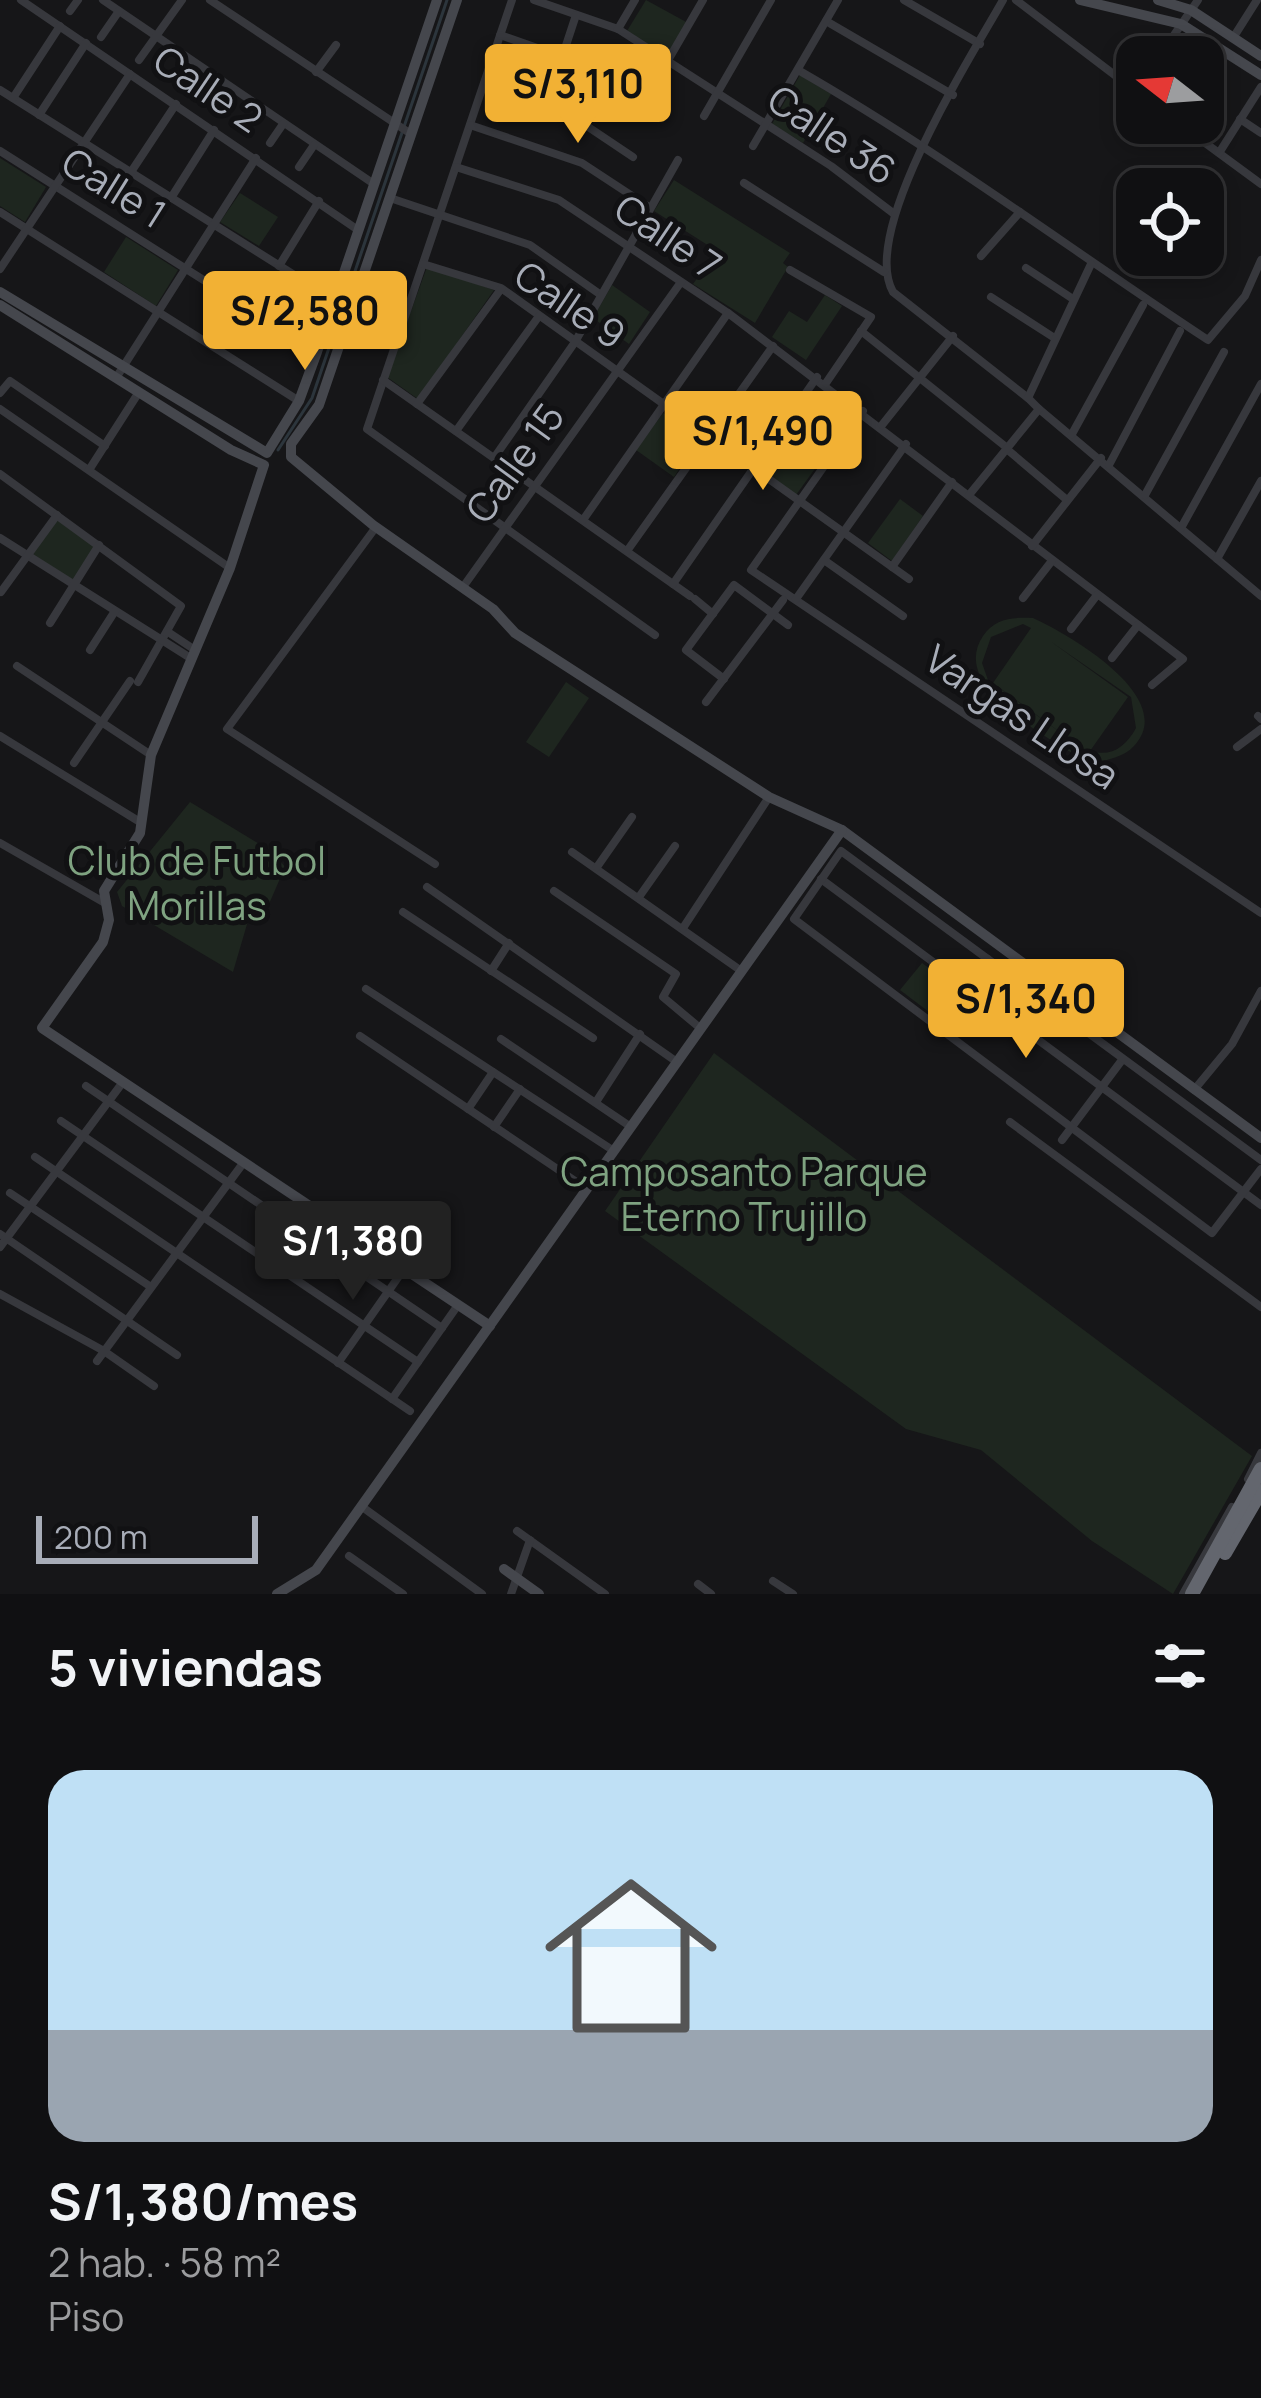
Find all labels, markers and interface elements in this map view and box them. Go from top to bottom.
street label: Calle 2 [143,32,274,144]
north arrow [1116,36,1224,144]
map controls [1116,36,1224,276]
pin: S/3,110 [467,44,689,146]
text: S/3,110 [512,56,644,110]
street label: Calle 36 [758,71,907,197]
street label: Calle 1 [52,134,177,240]
button: locate [1116,168,1224,276]
street label: Calle 7 [605,181,733,292]
street label: Calle 9 [505,248,636,361]
pin: S/2,580 [194,271,416,373]
text: S/2,580 [230,283,380,337]
street label: Calle 15 [452,391,576,533]
pin: S/1,490 [652,391,874,493]
text: S/1,490 [692,403,834,457]
street label: Vargas Llosa [915,631,1130,801]
park label: Club de Futbol Morillas [68,833,326,932]
pin: S/1,340 [915,959,1137,1061]
text: S/1,340 [955,971,1097,1025]
park label: Camposanto Parque Eterno Trujillo [560,1144,928,1243]
pin: S/1,380 [242,1201,464,1303]
text: S/1,380 [282,1213,424,1267]
scale bar [36,1510,258,1563]
text: 200 m [54,1514,148,1559]
text: 5 viviendas [48,1632,323,1701]
icon: filters [1147,1633,1213,1699]
icon: home [523,1848,739,2064]
text: S/1,380/mes [48,2166,358,2235]
text: 2 hab. · 58 m² [48,2235,281,2289]
text: Piso [48,2289,124,2343]

